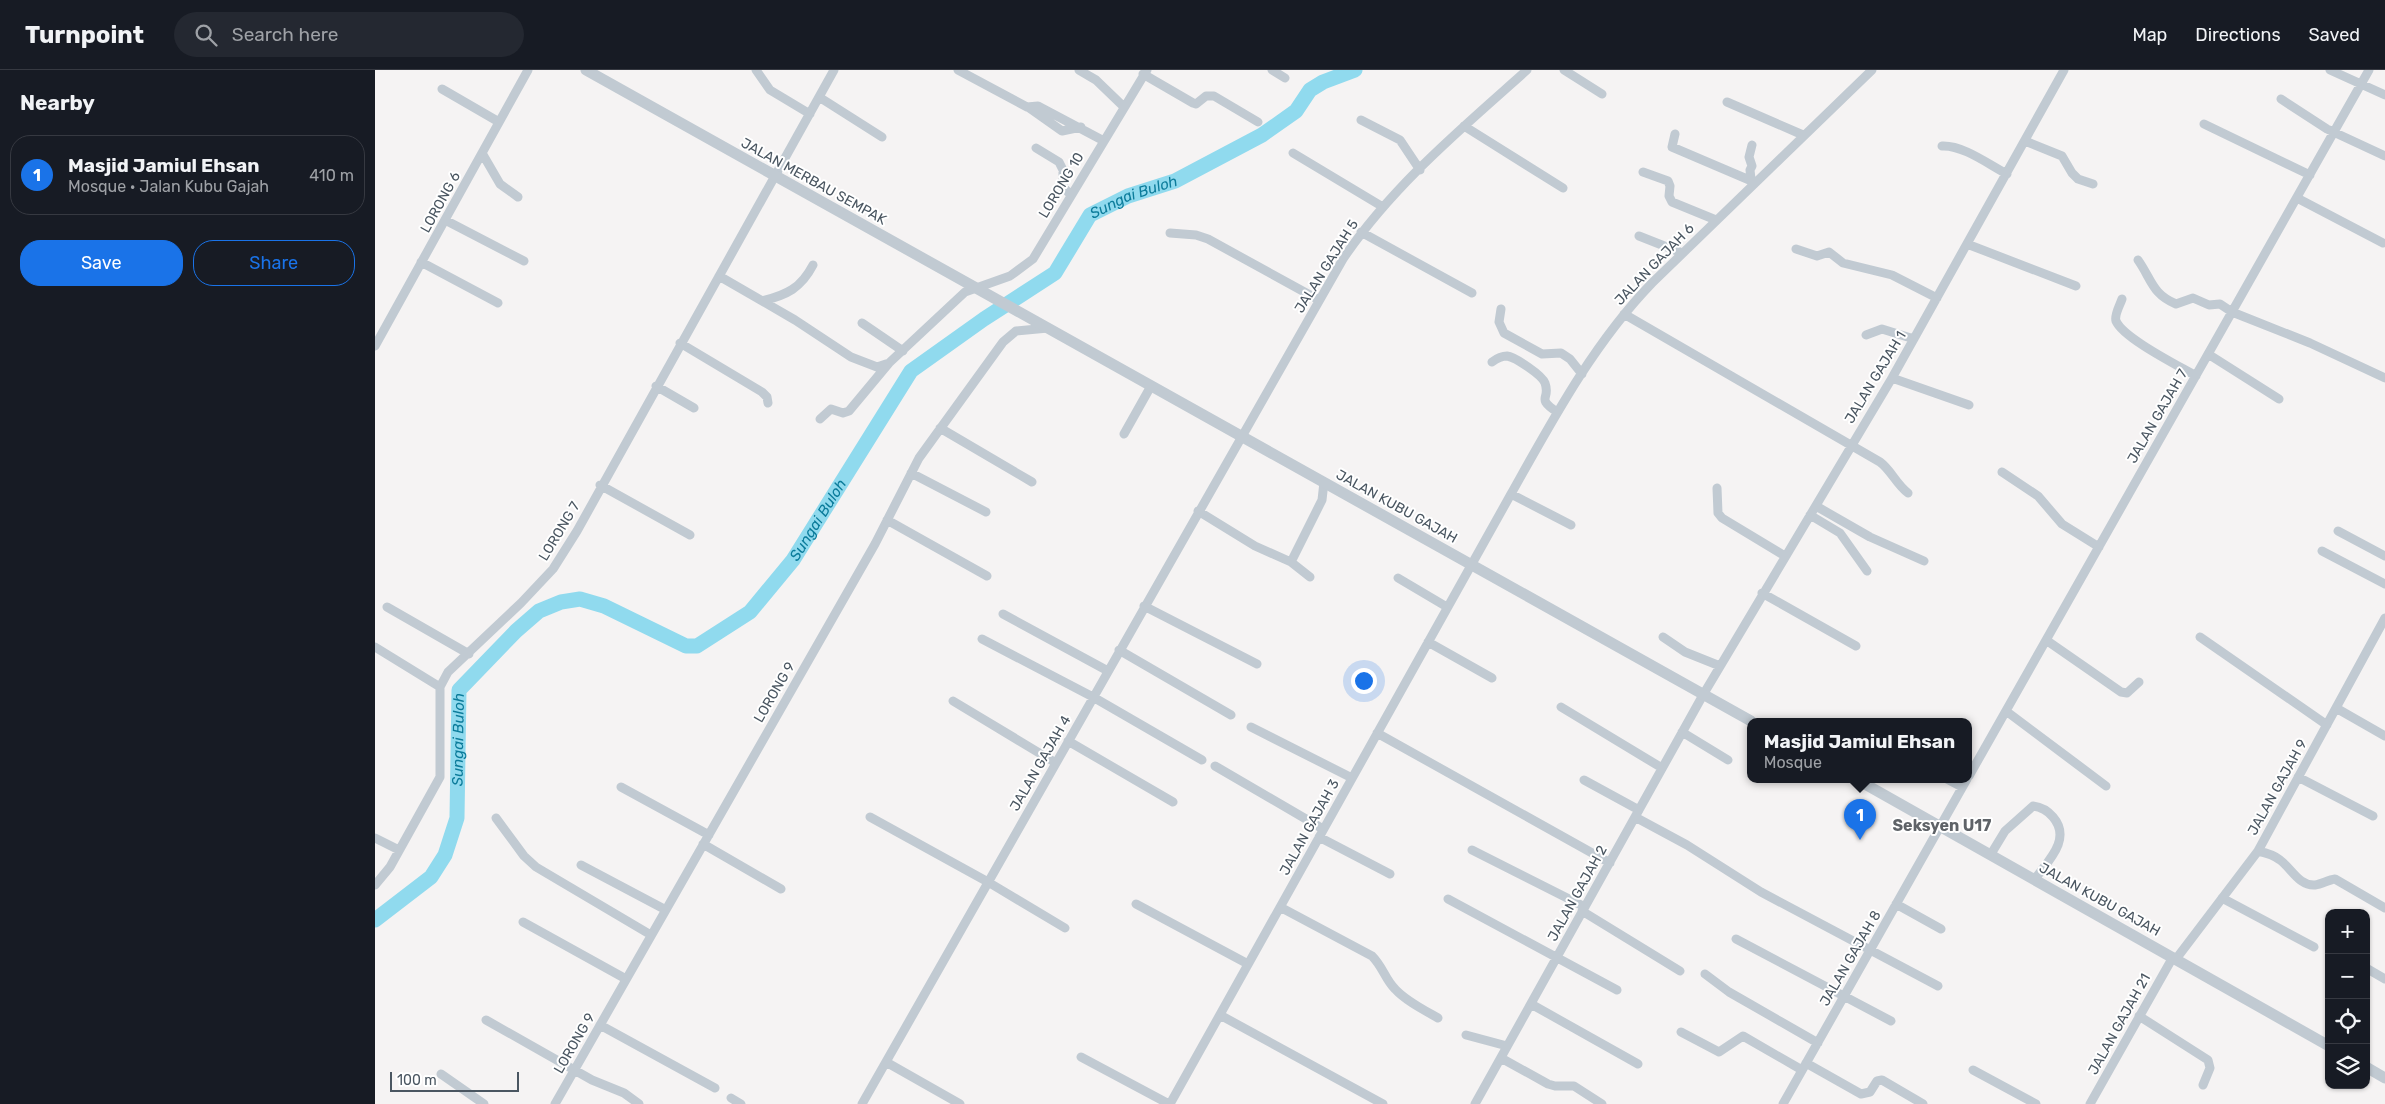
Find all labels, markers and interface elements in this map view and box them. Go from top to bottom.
search box [174,12,524,57]
text: Turnpoint [25,21,144,49]
icon: search [192,21,220,49]
text: Search here [232,23,338,46]
text: Map [2132,24,2167,46]
text: Directions [2195,24,2281,46]
text: Saved [2309,24,2360,46]
text: Nearby [20,90,95,115]
street label: JALAN MERBAU SEMPAK [738,134,890,229]
street label: LORONG 10 [1035,149,1088,221]
text: Masjid Jamiul Ehsan [68,154,260,177]
text: 1 [33,166,41,185]
text: 410 m [309,166,354,185]
street label: LORONG 6 [417,169,464,236]
water label: Sungai Buloh [1087,172,1180,223]
text: Mosque · Jalan Kubu Gajah [68,177,269,196]
street label: JALAN GAJAH 5 [1291,216,1362,316]
street label: JALAN GAJAH 6 [1611,220,1698,309]
button: Save [20,240,183,286]
button: Share [193,240,355,286]
street label: JALAN GAJAH 1 [1841,328,1910,426]
street label: JALAN GAJAH 7 [2124,366,2191,466]
street label: JALAN KUBU GAJAH [1333,466,1460,547]
water label: Sungai Buloh [786,476,850,564]
street label: LORONG 7 [535,499,584,564]
street label: LORONG 9 [750,659,799,725]
your location [1351,668,1377,694]
water label: Sungai Buloh [448,693,468,786]
street label: JALAN GAJAH 4 [1006,712,1075,814]
popup [1747,718,1972,783]
text: Masjid Jamiul Ehsan [1764,730,1955,753]
street label: JALAN GAJAH 9 [2244,736,2311,838]
text: Mosque [1764,753,1822,772]
street label: JALAN GAJAH 3 [1276,776,1343,878]
pin: 1 [1844,799,1876,840]
district label: Seksyen U17 [1893,816,1991,835]
street label: JALAN GAJAH 2 [1544,842,1611,944]
street label: JALAN KUBU GAJAH [2036,859,2163,940]
street label: JALAN GAJAH 8 [1816,907,1885,1009]
map controls [2325,909,2370,1089]
button: + [2325,909,2370,954]
button: − [2325,954,2370,999]
street label: JALAN GAJAH 21 [2085,971,2154,1078]
button: locate [2325,999,2370,1044]
street label: LORONG 9 [550,1010,599,1076]
button: layers [2325,1044,2370,1089]
scale bar [390,1069,519,1092]
text: 100 m [397,1072,437,1089]

